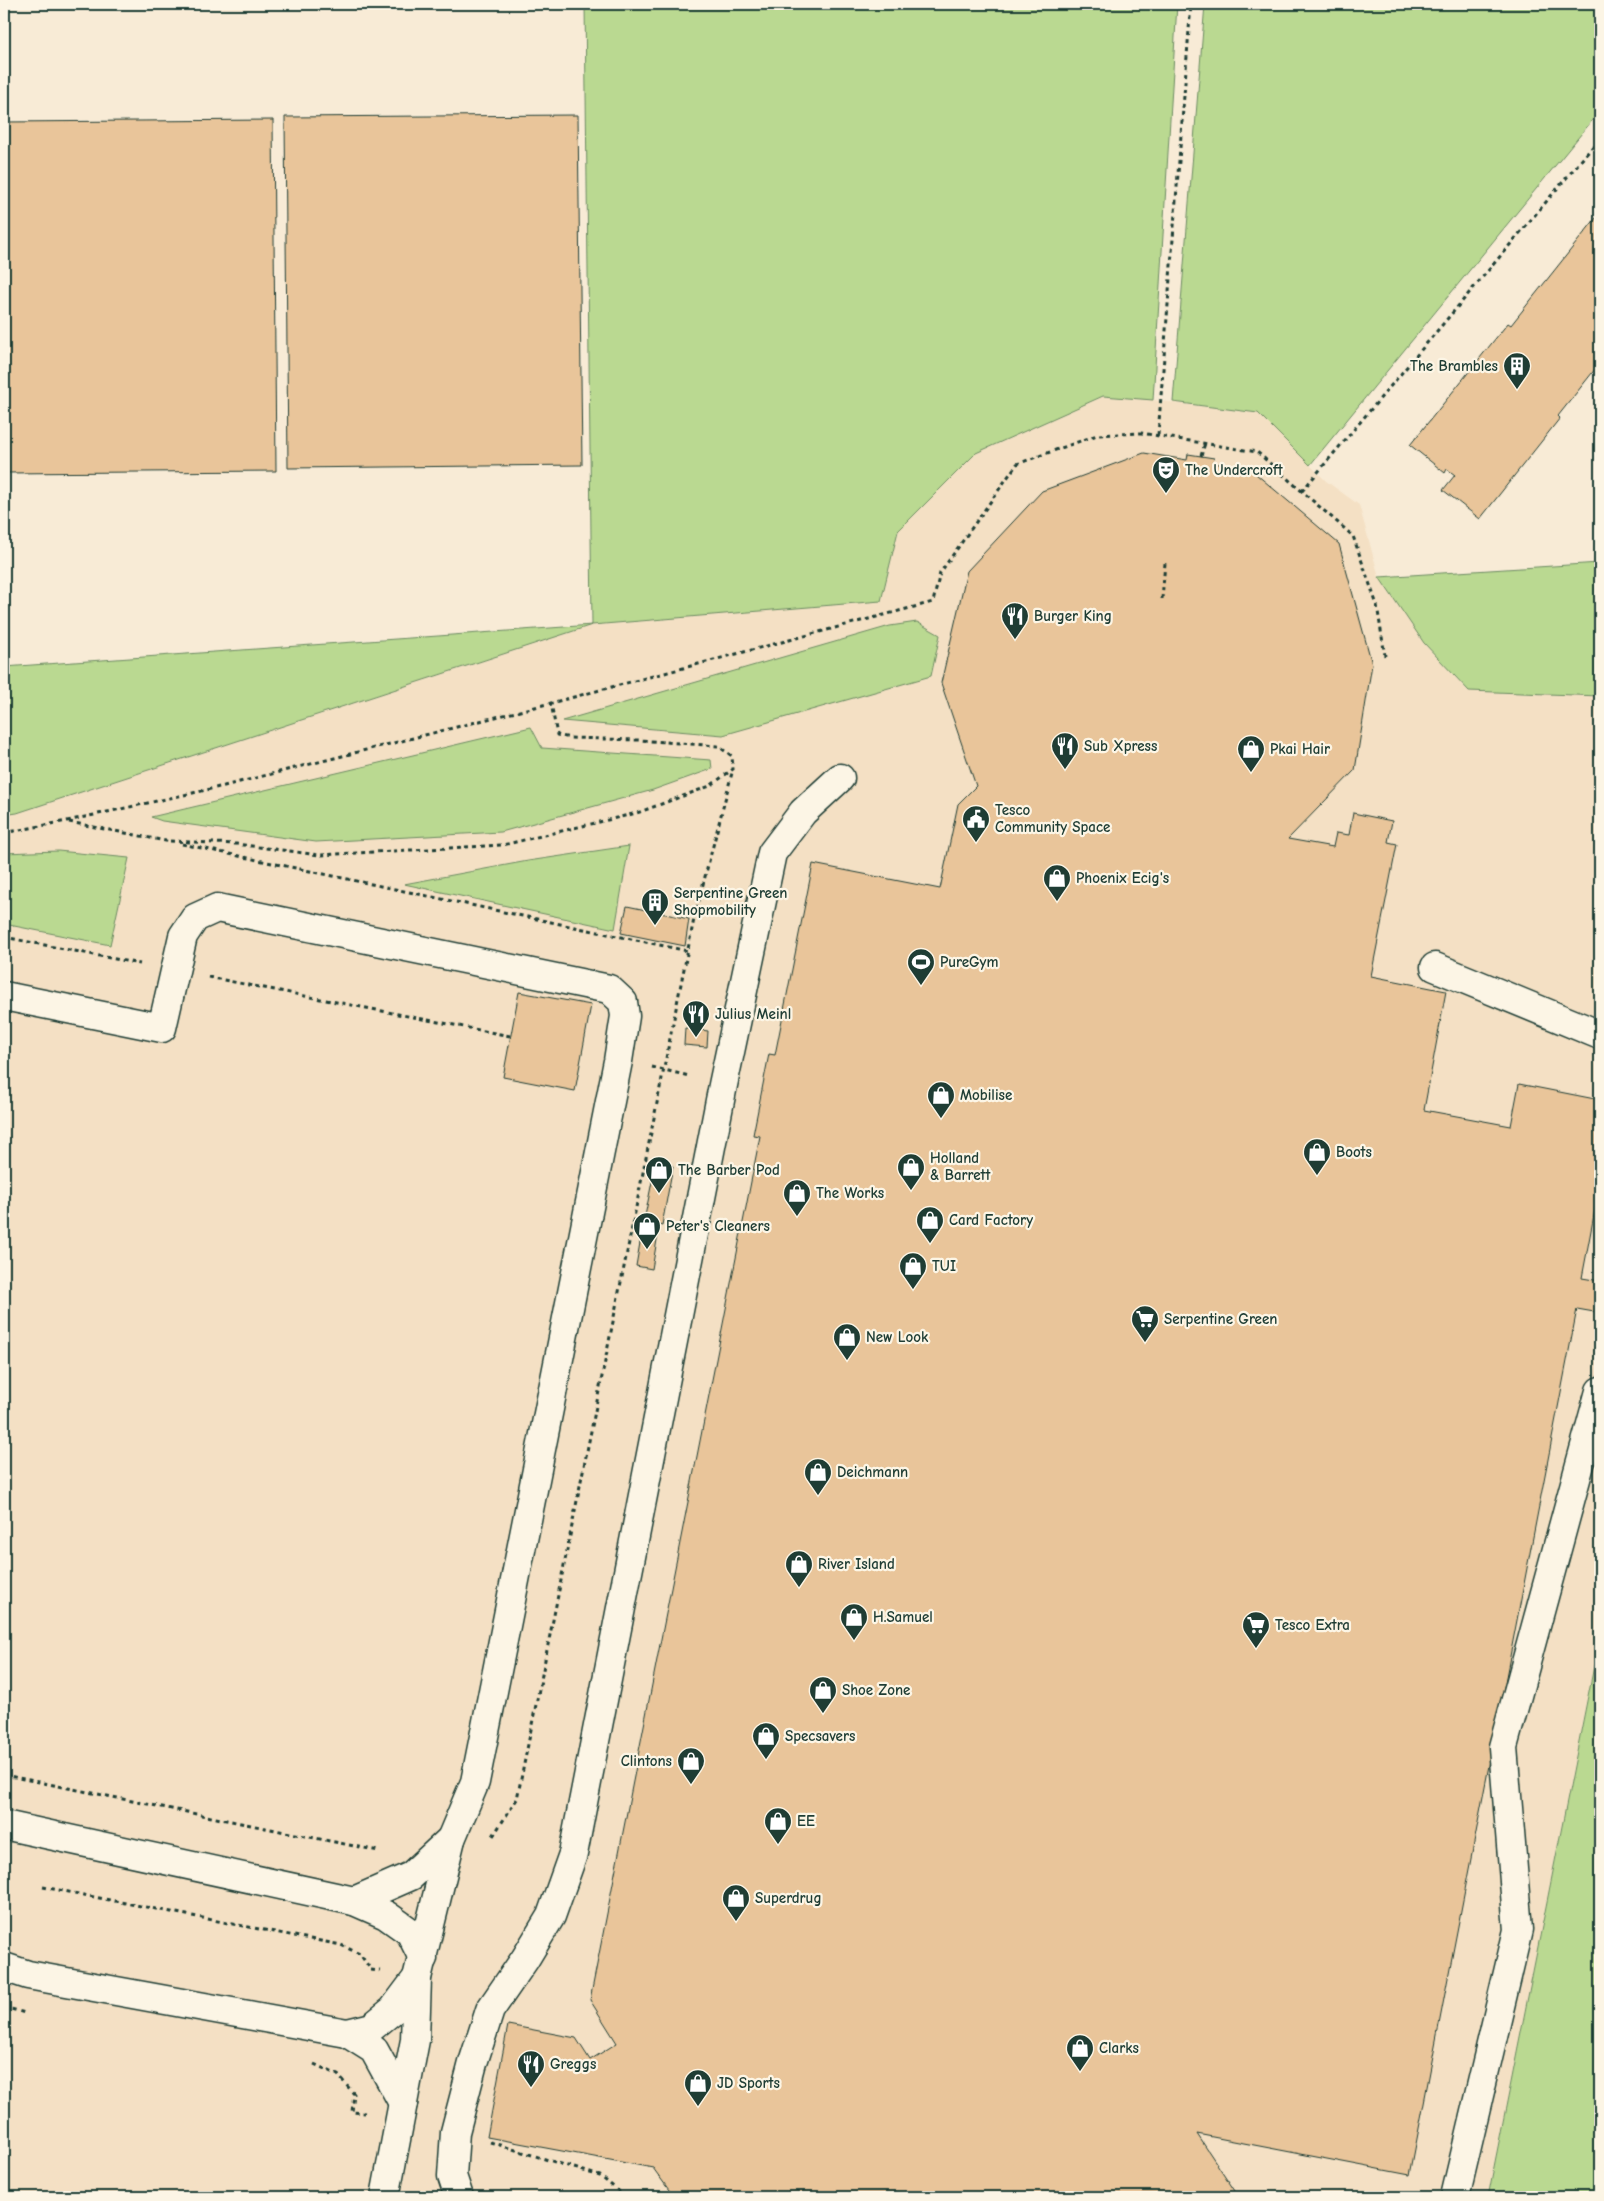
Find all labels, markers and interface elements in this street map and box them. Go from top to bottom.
building icon: The Brambles [1502,351,1532,390]
place label: The Brambles [1410,357,1498,375]
theatre icon: The Undercroft [1151,455,1181,494]
place label: The Undercroft [1185,461,1284,479]
restaurant icon: Burger King [1000,601,1030,640]
place label: Burger King [1034,607,1112,625]
restaurant icon: Sub Xpress [1050,731,1080,770]
shop icon: Pkai Hair [1236,734,1266,773]
place label: Sub Xpress [1084,737,1157,755]
place label: Pkai Hair [1270,740,1330,758]
place label: Tesco Community Space [995,801,1110,836]
public building icon: Tesco Community Space [961,804,991,843]
shop icon: Phoenix Ecig's [1042,863,1072,902]
place label: Phoenix Ecig's [1076,869,1169,887]
place label: Serpentine Green Shopmobility [674,884,787,919]
building icon: Serpentine Green Shopmobility [640,887,670,926]
sports icon: PureGym [906,947,936,986]
place label: PureGym [940,953,998,971]
restaurant icon: Julius Meinl [681,999,711,1038]
place label: Julius Meinl [715,1005,791,1023]
shop icon: Mobilise [926,1080,956,1119]
place label: Mobilise [960,1086,1012,1104]
shop icon: Boots [1302,1137,1332,1176]
place label: Boots [1336,1143,1372,1161]
place label: Holland & Barrett [930,1149,991,1184]
shop icon: Holland & Barrett [896,1152,926,1191]
shop icon: The Barber Pod [644,1155,674,1194]
place label: The Barber Pod [678,1161,780,1179]
shop icon: The Works [782,1178,812,1217]
place label: The Works [816,1184,884,1202]
shop icon: Card Factory [915,1205,945,1244]
shop icon: Peter's Cleaners [632,1211,662,1250]
place label: Card Factory [949,1211,1033,1229]
place label: Peter's Cleaners [666,1217,770,1235]
shop icon: TUI [898,1251,928,1290]
place label: TUI [932,1257,956,1275]
supermarket icon: Serpentine Green [1130,1304,1160,1343]
place label: Serpentine Green [1164,1310,1277,1328]
shop icon: New Look [832,1322,862,1361]
place label: New Look [866,1328,929,1346]
shop icon: Deichmann [803,1457,833,1496]
place label: Deichmann [837,1463,908,1481]
shop icon: River Island [784,1549,814,1588]
place label: River Island [818,1555,895,1573]
shop icon: H.Samuel [839,1602,869,1641]
place label: H.Samuel [873,1608,933,1626]
supermarket icon: Tesco Extra [1241,1610,1271,1649]
place label: Tesco Extra [1275,1616,1350,1634]
shop icon: Shoe Zone [808,1675,838,1714]
place label: Shoe Zone [842,1681,910,1699]
shop icon: Specsavers [751,1721,781,1760]
place label: Specsavers [785,1727,855,1745]
shop icon: Clintons [676,1746,706,1785]
place label: Clintons [621,1752,672,1770]
shop icon: EE [763,1806,793,1845]
place label: EE [797,1812,815,1830]
shop icon: Superdrug [721,1883,751,1922]
place label: Superdrug [755,1889,822,1907]
shop icon: Clarks [1065,2033,1095,2072]
place label: Clarks [1099,2039,1139,2057]
restaurant icon: Greggs [516,2049,546,2088]
place label: Greggs [550,2055,596,2073]
shop icon: JD Sports [683,2068,713,2107]
place label: JD Sports [717,2074,780,2092]

